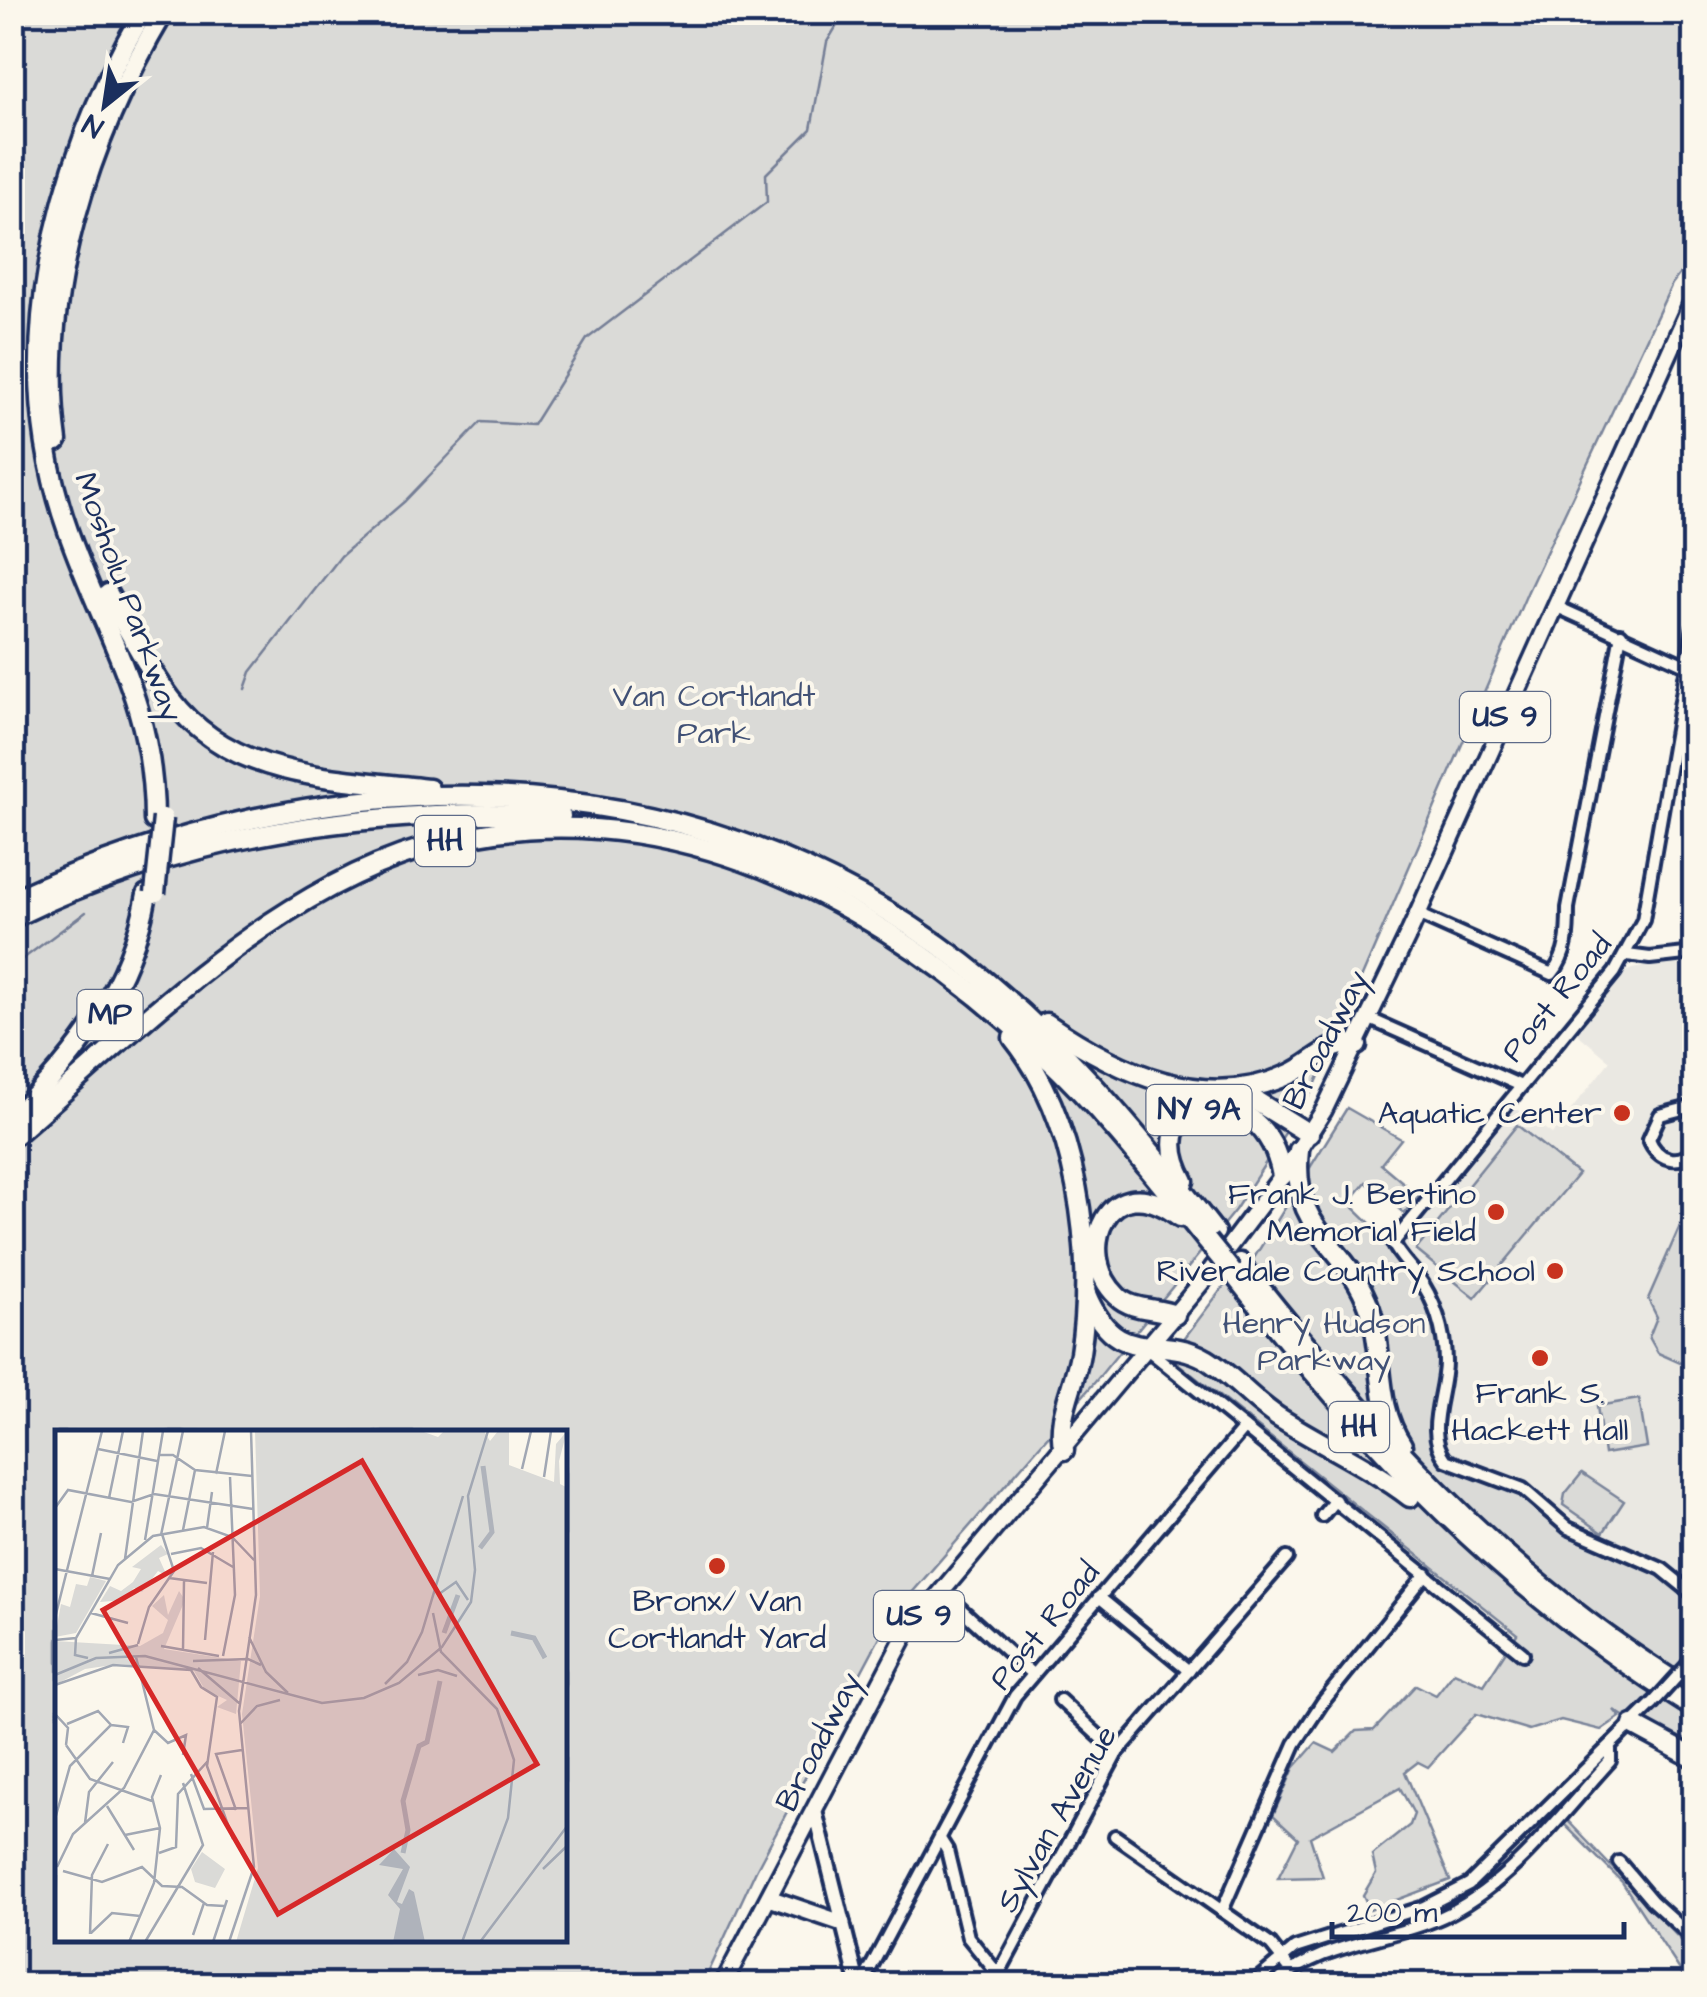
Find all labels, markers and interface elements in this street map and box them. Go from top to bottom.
north arrow [55,55,155,155]
text: N [76,104,111,147]
street label: Mosholu Parkway [62,466,194,728]
park label: Van Cortlandt Park [612,674,816,756]
road number: US 9 [1460,692,1550,742]
road number: HH [415,816,475,866]
street label: Post Road [1491,924,1623,1072]
street label: Broadway [1272,963,1380,1117]
road number: MP [78,990,142,1040]
road number: NY 9A [1146,1085,1252,1135]
place label: Aquatic Center [1378,1091,1602,1136]
marker: Aquatic Center [1611,1102,1633,1124]
place label: Frank J. Bertino Memorial Field [1228,1172,1476,1254]
marker: Frank J. Bertino Memorial Field [1485,1201,1507,1223]
place label: Riverdale Country School [1156,1249,1535,1294]
marker: Riverdale Country School [1544,1260,1566,1282]
park label: Henry Hudson Parkway [1223,1301,1425,1383]
marker: Frank S. Hackett Hall [1529,1347,1551,1369]
place label: Frank S. Hackett Hall [1451,1371,1629,1453]
road number: HH [1329,1402,1389,1452]
inset map [55,1430,568,1942]
street label: Post Road [979,1552,1111,1700]
marker: Bronx/ Van Cortlandt Yard [706,1555,728,1577]
place label: Bronx/ Van Cortlandt Yard [608,1579,826,1661]
road number: US 9 [874,1591,964,1641]
street label: Broadway [765,1665,873,1819]
street label: Sylvan Avenue [985,1717,1129,1921]
scale bar [1332,1877,1624,1939]
text: 200 m [1347,1892,1438,1934]

